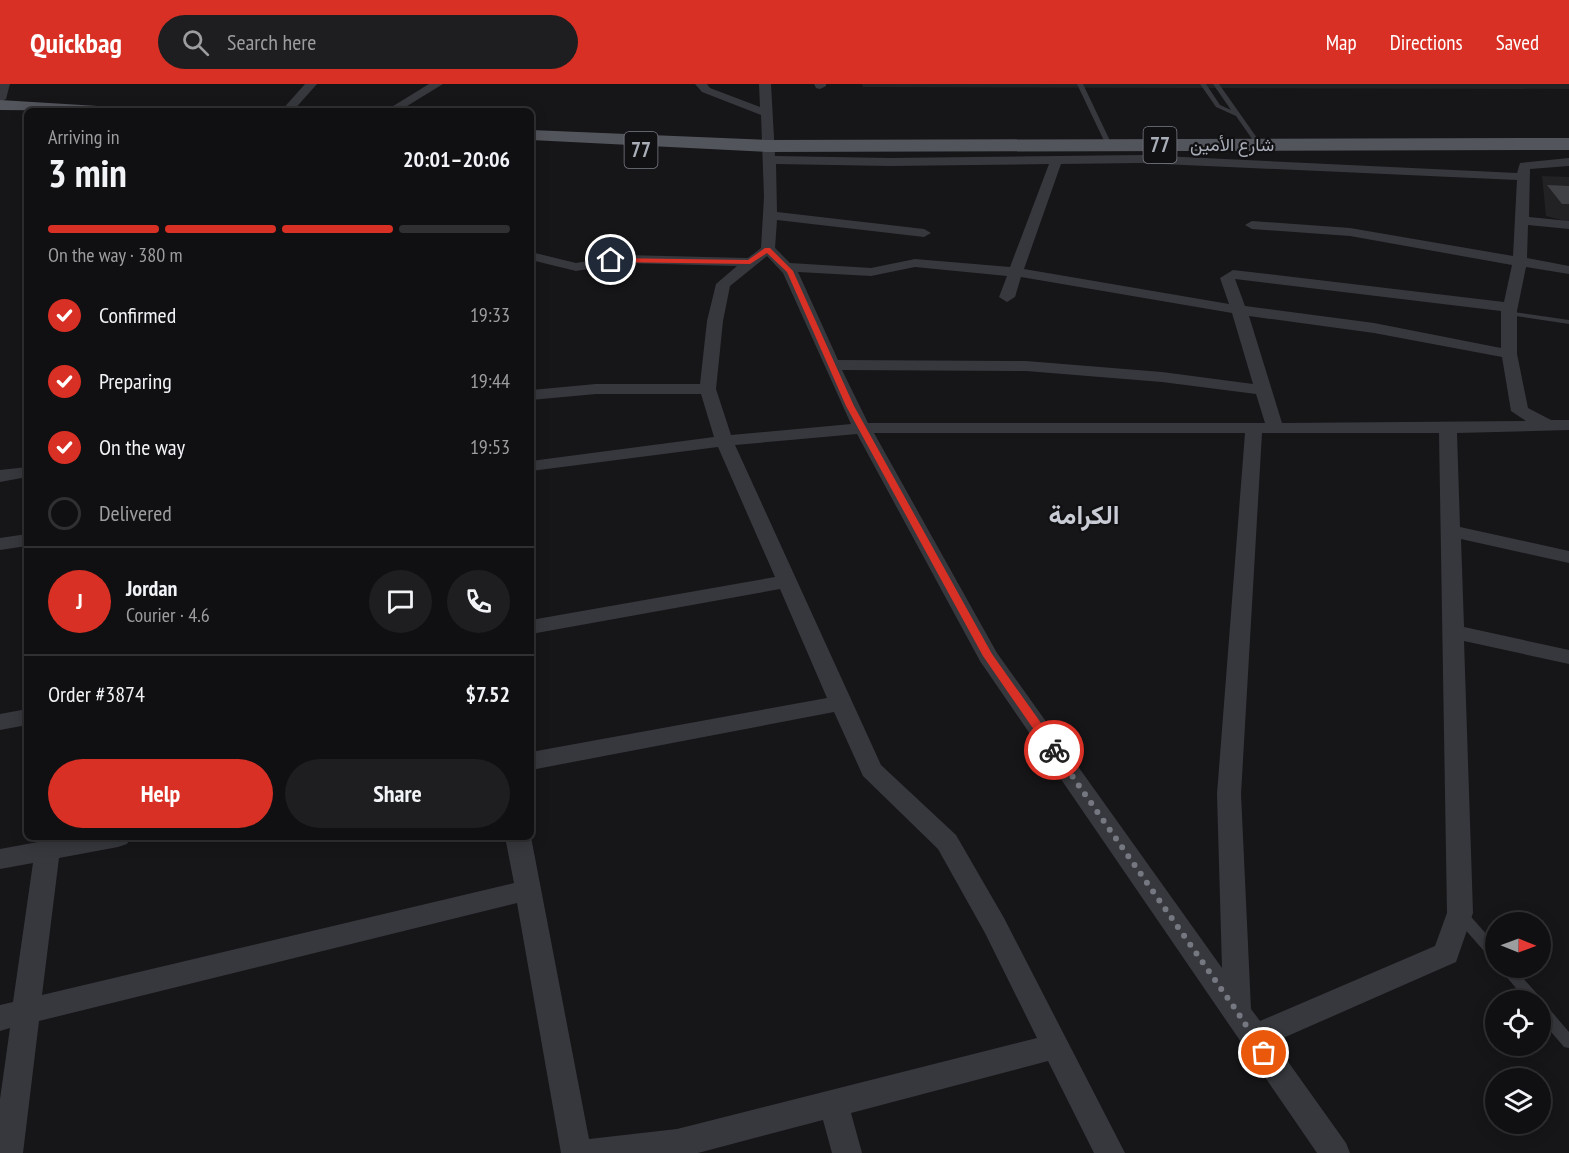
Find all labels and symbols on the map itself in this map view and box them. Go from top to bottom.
road number: 77 [1144,127,1176,163]
road number: 77 [624,132,658,168]
street label: شارع الأمين [1190,133,1274,157]
pin [585,234,636,285]
district label: الكرامة [1048,498,1120,531]
courier [1024,720,1084,780]
north arrow [1485,912,1551,978]
pin [1238,1027,1289,1078]

